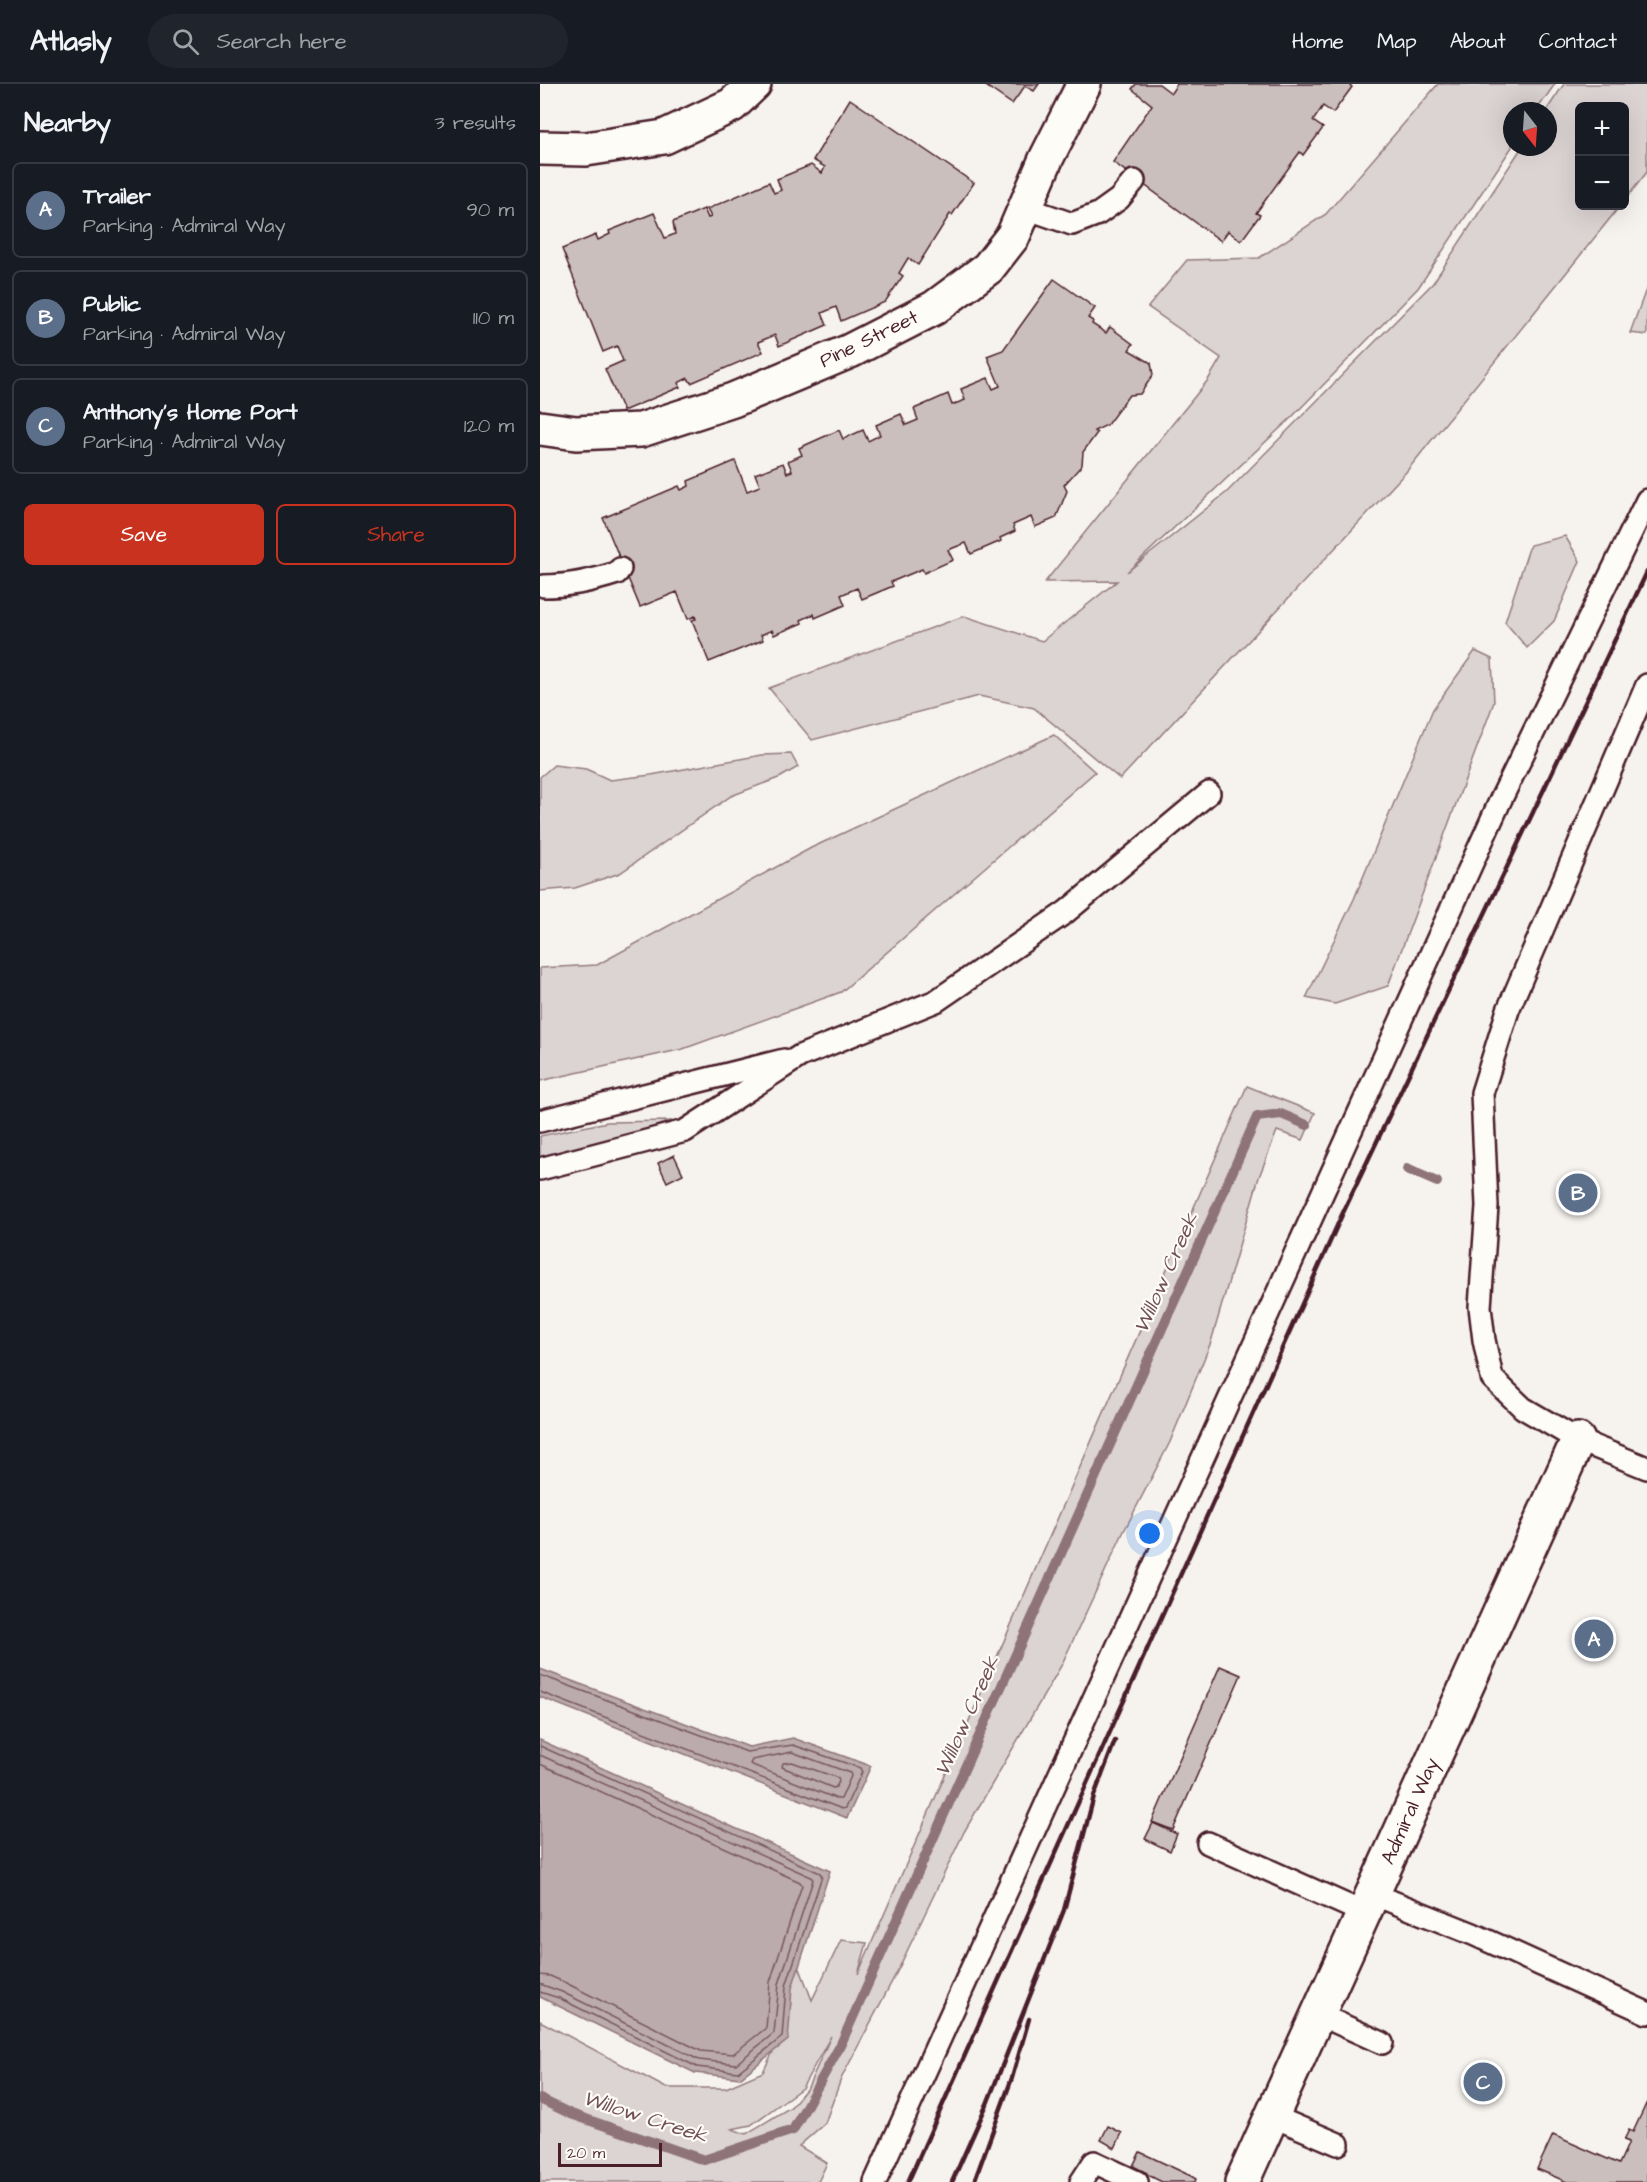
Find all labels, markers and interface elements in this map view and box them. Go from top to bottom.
search box [148,14,568,68]
text: Atlasly [30,22,112,61]
icon: search [169,25,202,58]
text: Search here [217,26,347,57]
text: Home [1292,27,1344,56]
text: Map [1377,27,1417,56]
text: About [1450,27,1506,56]
text: Contact [1539,27,1617,56]
north arrow [1503,102,1557,156]
map controls [1575,102,1629,210]
button: + [1575,102,1629,156]
text: Nearby [24,105,111,141]
text: 3 results [434,109,516,137]
button: − [1575,156,1629,210]
text: Trailer [83,181,151,212]
text: A [39,196,52,224]
text: 90 m [466,196,514,224]
text: Parking · Admiral Way [83,212,285,240]
text: Public [83,289,141,320]
street label: Pine Street [815,303,923,375]
text: B [38,304,53,332]
text: 110 m [473,304,514,332]
text: Parking · Admiral Way [83,320,285,348]
text: Anthony's Home Port [83,397,298,428]
text: C [38,412,53,440]
text: 120 m [464,412,514,440]
text: Parking · Admiral Way [83,428,285,456]
button: Save [24,504,264,565]
button: Share [276,504,516,565]
pin: B [1558,1170,1598,1216]
water label: Willow Creek [1127,1207,1206,1338]
your location [1135,1519,1164,1548]
pin: A [1574,1616,1614,1662]
water label: Willow Creek [928,1650,1007,1781]
street label: Admiral Way [1374,1753,1447,1869]
pin: C [1464,2060,1502,2104]
water label: Willow Creek [579,2083,712,2151]
scale bar [558,2140,662,2168]
text: 20 m [567,2142,605,2164]

